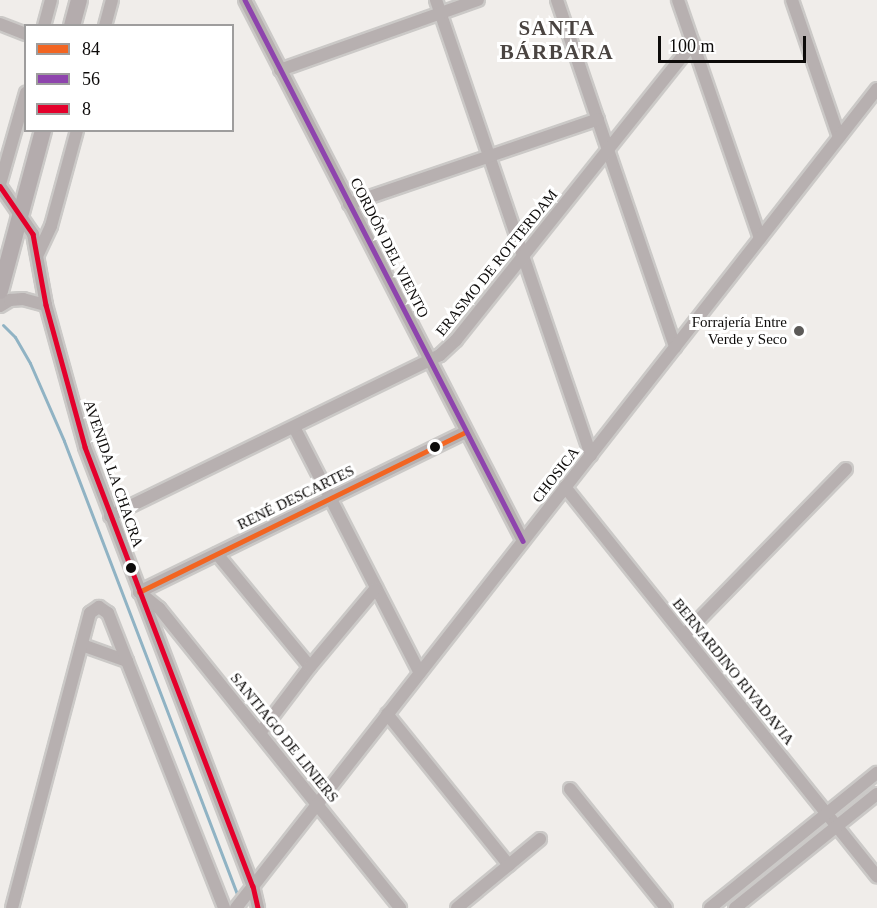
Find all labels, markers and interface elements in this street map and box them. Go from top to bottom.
district label: SANTA BÁRBARA [500,15,614,65]
legend [24,24,234,132]
scale bar [661,24,810,62]
text: 100 m [669,36,715,56]
text: 84 [82,39,100,59]
text: 56 [82,69,100,89]
text: 8 [82,99,91,119]
street label: CORDÓN DEL VIENTO [346,175,432,321]
street label: ERASMO DE ROTTERDAM [432,186,562,340]
place label: Forrajería Entre Verde y Seco [692,313,787,348]
marker: Forrajería Entre Verde y Seco [792,324,806,338]
street label: AVENIDA LA CHACRA [79,397,147,551]
unlabelled marker [429,441,441,453]
street label: CHOSICA [529,444,583,506]
street label: RENÉ DESCARTES [235,462,357,534]
unlabelled marker [125,562,137,574]
street label: BERNARDINO RIVADAVIA [668,595,798,749]
street label: SANTIAGO DE LINIERS [226,670,342,806]

